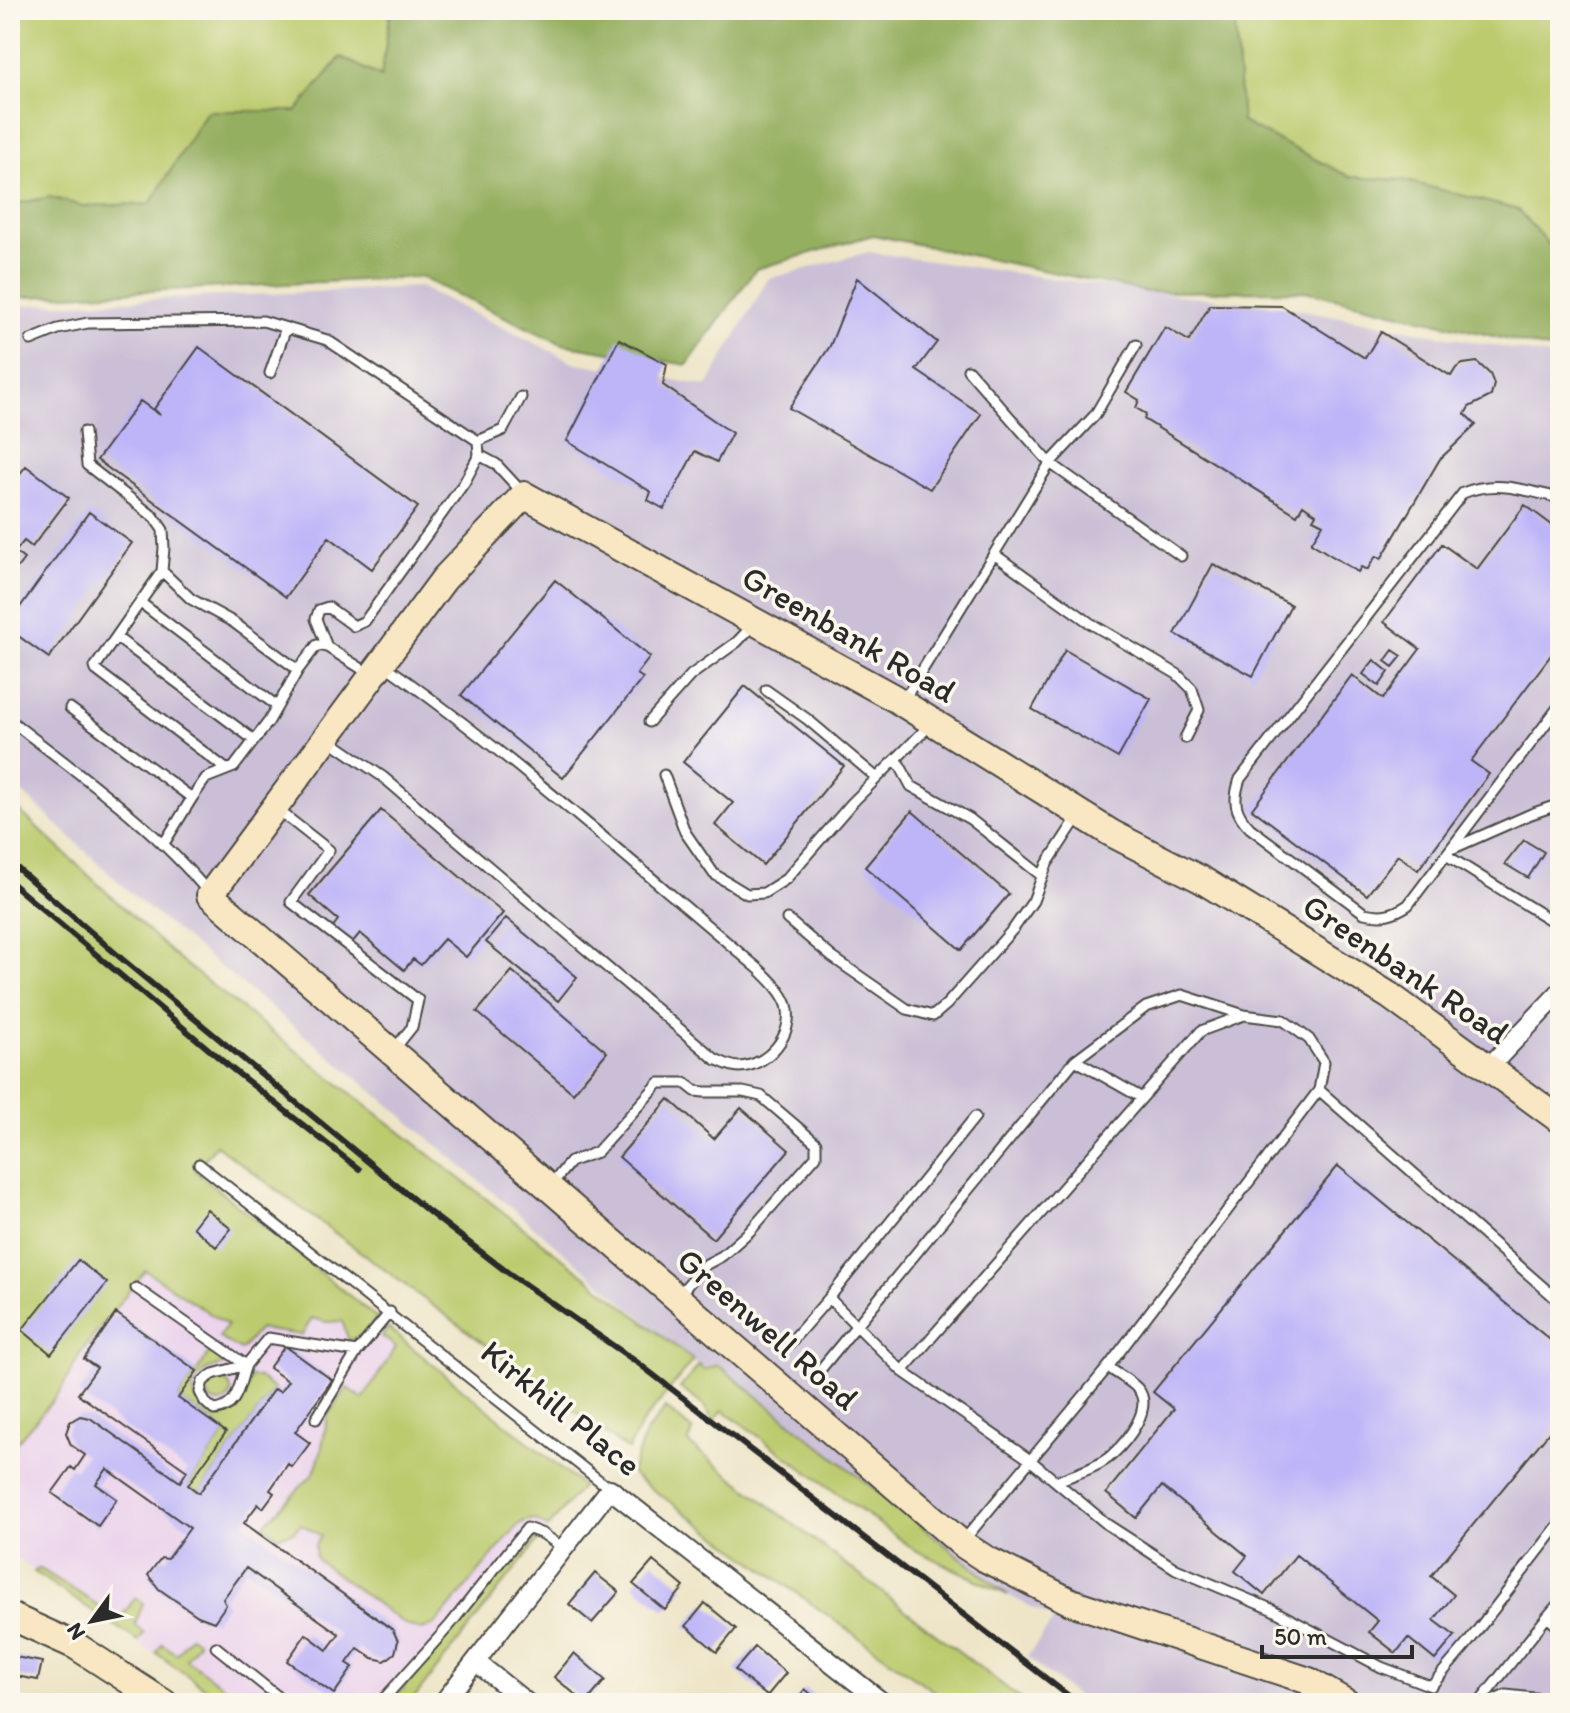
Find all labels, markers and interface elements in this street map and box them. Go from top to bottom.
street label: Greenbank Road [735,556,964,712]
street label: Greenbank Road [1295,885,1517,1053]
street label: Greenwell Road [669,1239,867,1419]
street label: Kirkhill Place [473,1331,649,1485]
north arrow [52,1581,132,1661]
scale bar [1262,1609,1412,1659]
text: N [60,1618,91,1645]
text: 50 m [1274,1622,1327,1651]

